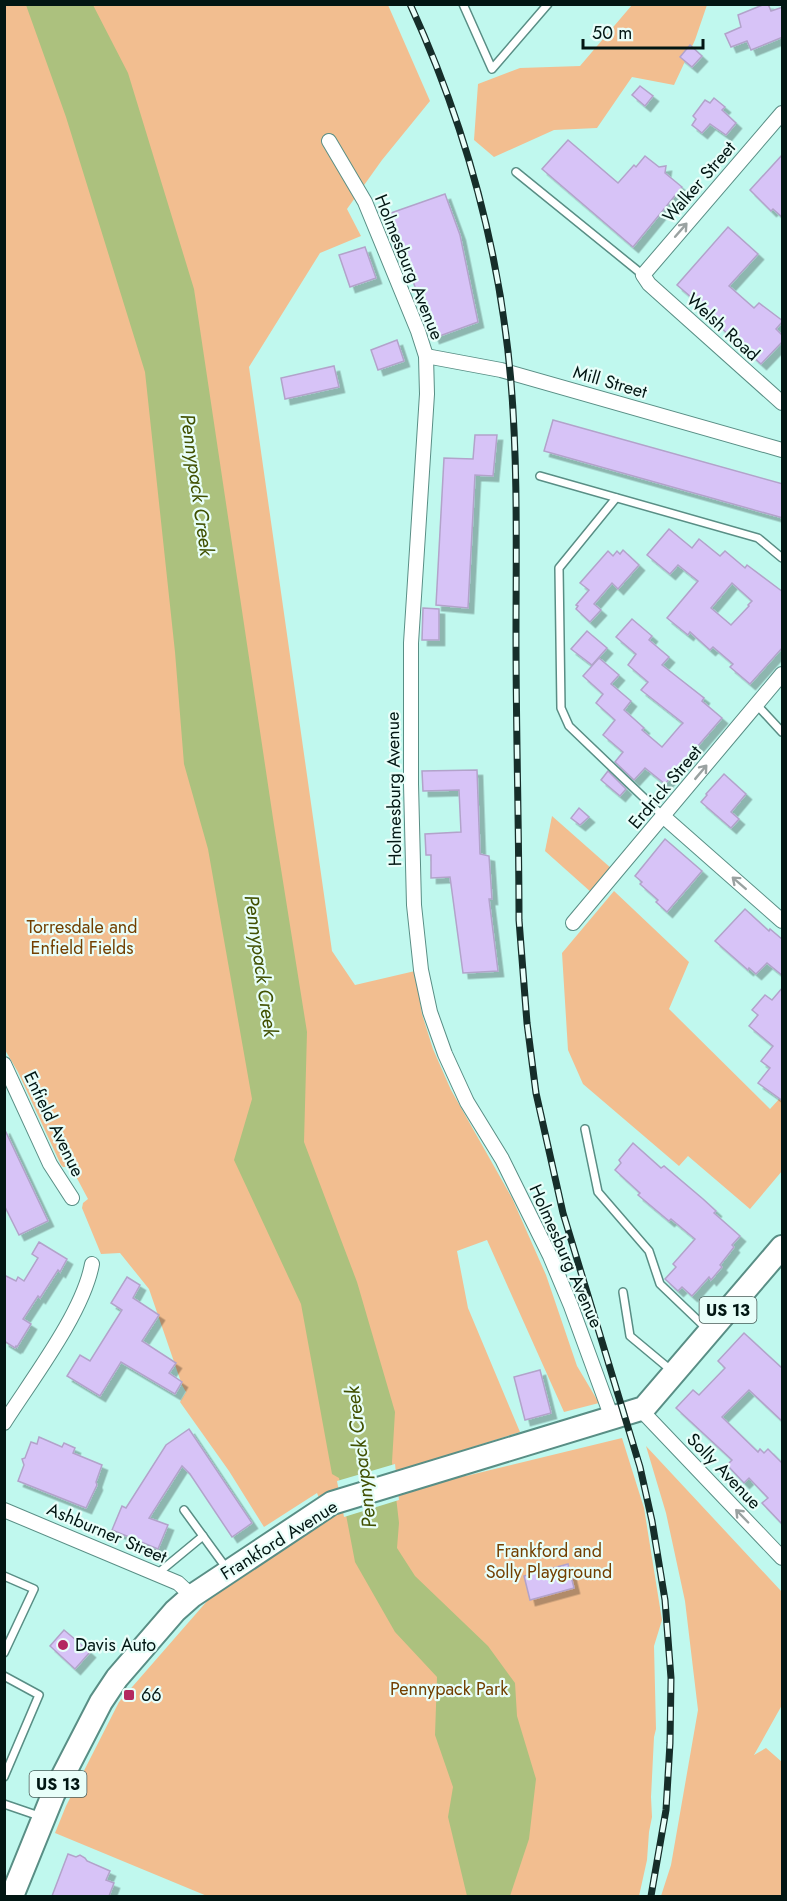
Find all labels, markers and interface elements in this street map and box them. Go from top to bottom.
scale bar [583,12,703,50]
text: 50 m [592,20,632,46]
street label: Walker Street [656,135,742,228]
street label: Holmesburg Avenue [368,190,450,344]
one-way arrow [674,223,688,238]
street label: Welsh Road [681,287,765,367]
street label: Mill Street [570,359,651,405]
water label: Pennypack Creek [173,412,222,559]
street label: Holmesburg Avenue [380,711,408,867]
street label: Erdrick Street [622,739,708,834]
one-way arrow [695,764,708,780]
one-way arrow [731,876,746,890]
water label: Pennypack Creek [237,893,286,1040]
park label: Torresdale and Enfield Fields [26,914,138,961]
street label: Enfield Avenue [17,1067,91,1181]
street label: Holmesburg Avenue [523,1180,609,1332]
road number: US 13 [700,1297,756,1323]
water label: Pennypack Creek [338,1383,384,1530]
street label: Solly Avenue [681,1427,767,1515]
street label: Frankford Avenue [215,1494,343,1586]
street label: Ashburner Street [43,1496,171,1570]
one-way arrow [735,1508,749,1523]
park label: Frankford and Solly Playground [486,1538,612,1585]
place label: Davis Auto [75,1632,156,1658]
marker: Davis Auto [56,1638,70,1652]
park label: Pennypack Park [390,1676,508,1702]
place label: 66 [141,1682,162,1708]
marker: 66 [122,1688,136,1702]
road number: US 13 [29,1771,86,1797]

